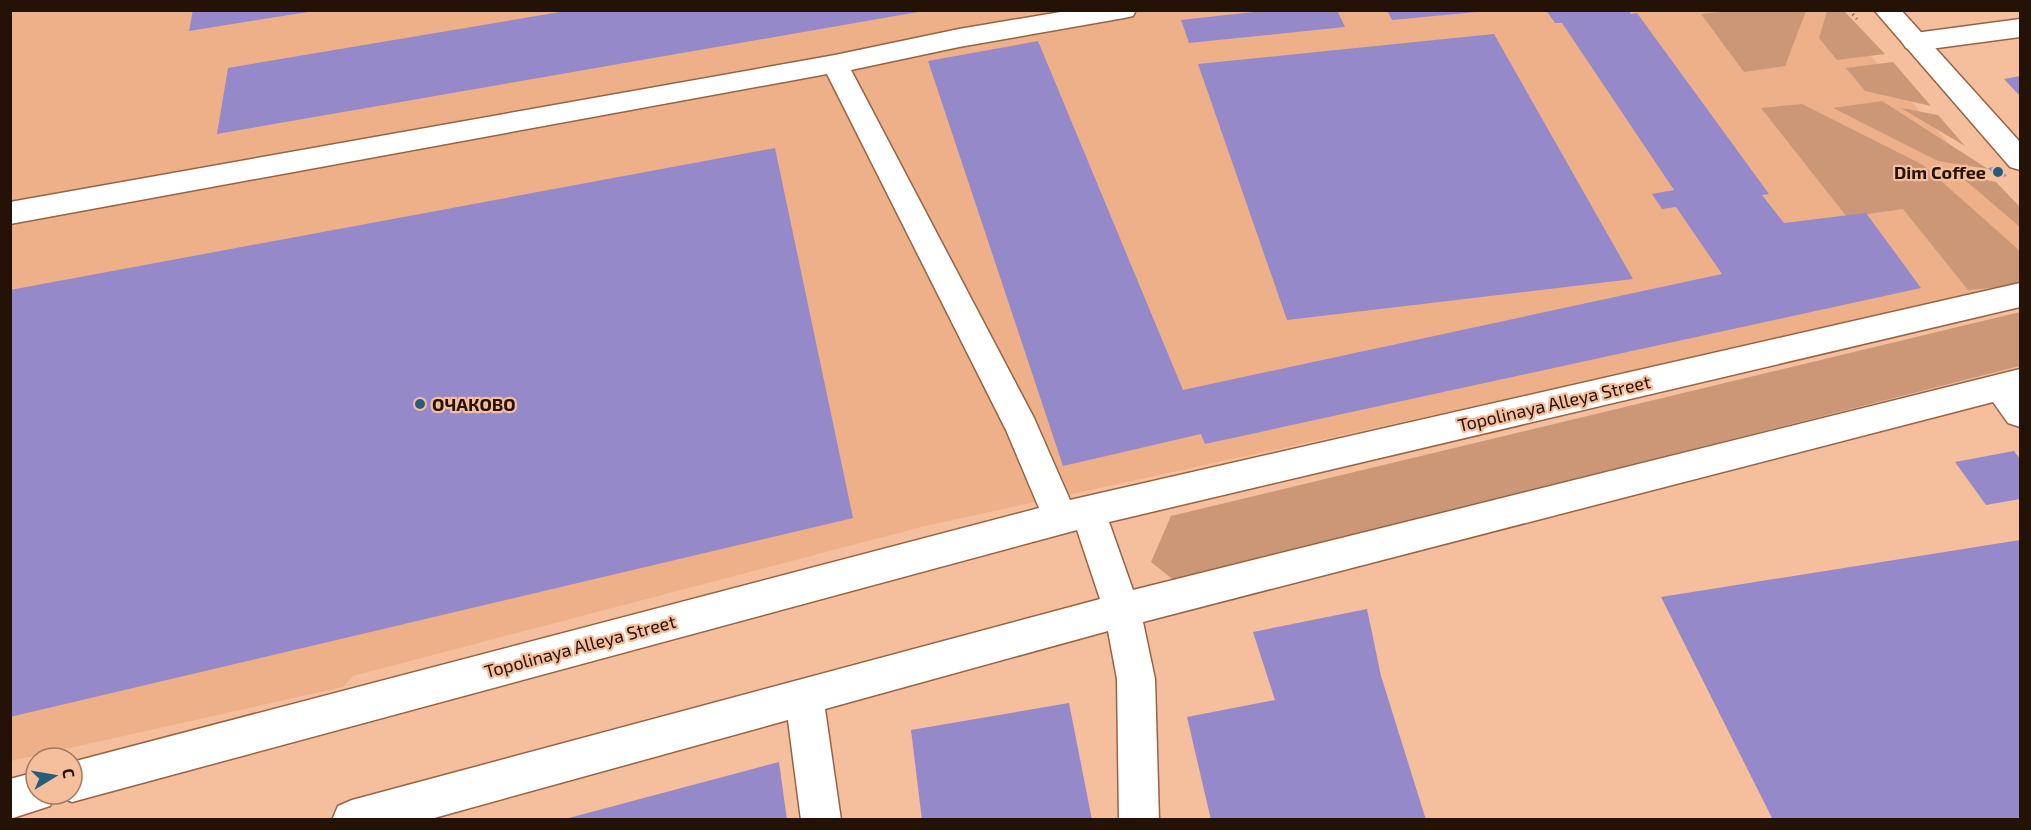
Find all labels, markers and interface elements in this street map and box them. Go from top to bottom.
place label: Dim Coffee [1894,161,1986,183]
marker: Dim Coffee [1991,165,2005,179]
street label: Topolinaya Alleya Street [1455,370,1653,436]
place label: ОЧАКОВО [432,393,516,415]
marker: ОЧАКОВО [413,397,427,411]
street label: Topolinaya Alleya Street [482,610,678,682]
north arrow [24,746,84,806]
text: С [59,767,79,779]

